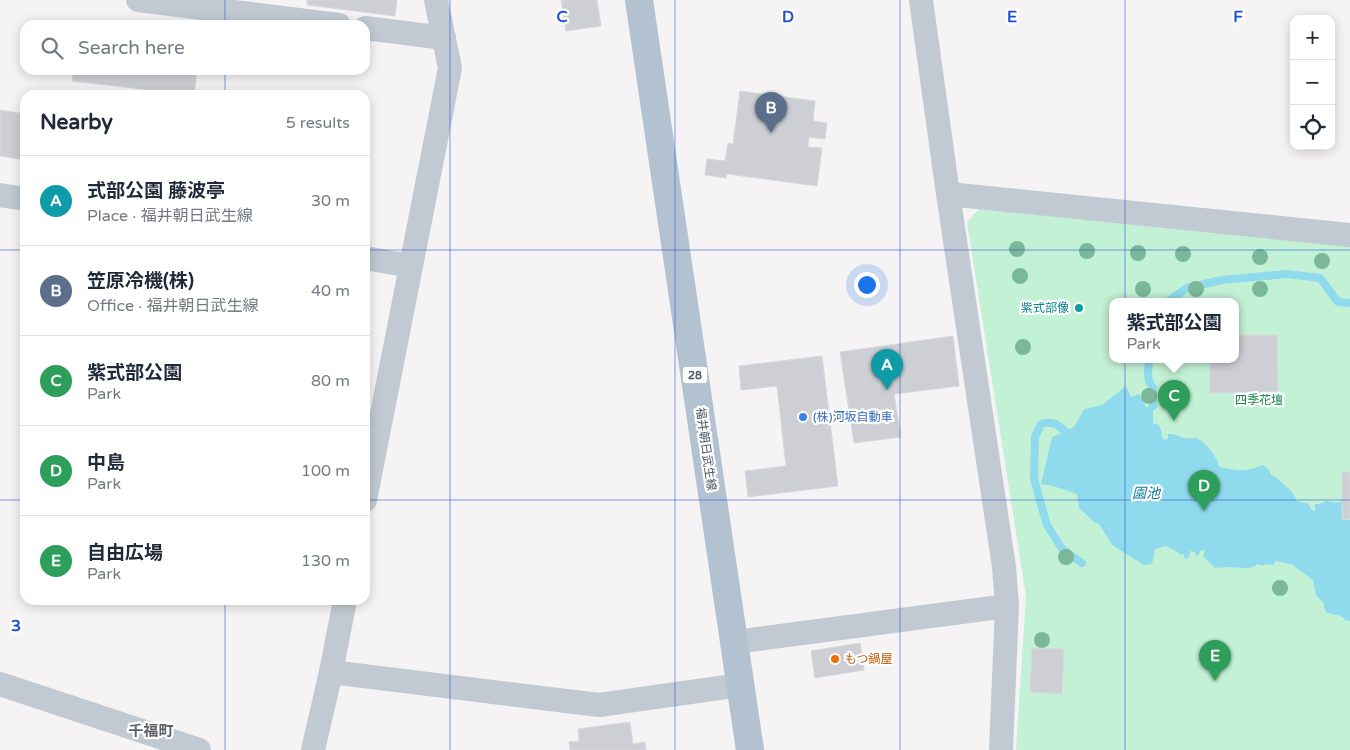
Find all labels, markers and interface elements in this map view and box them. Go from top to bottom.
text: C [556,7,568,27]
text: D [782,7,794,27]
text: E [1007,7,1017,27]
text: F [1233,7,1243,27]
map controls [1290,15,1335,150]
button: + [1290,15,1335,60]
search box [20,20,370,75]
icon: search [38,34,66,62]
text: Search here [78,37,185,59]
button: − [1290,60,1335,105]
pin: B [755,92,787,133]
button: locate [1290,105,1335,150]
text: Nearby [40,110,113,135]
text: 5 results [286,113,350,133]
text: 式部公園 藤波亭 [87,180,225,202]
text: A [50,191,62,211]
text: 30 m [311,191,350,211]
text: Place · 福井朝日武生線 [87,206,253,226]
text: 笠原冷機(株) [87,270,194,292]
your location [854,272,880,298]
text: B [50,281,62,301]
text: 40 m [311,281,350,301]
text: Office · 福井朝日武生線 [87,296,259,316]
popup [1109,298,1239,363]
place label: 紫式部像 [1021,301,1069,315]
marker: 紫式部像 [1073,302,1085,314]
text: 紫式部公園 [1126,312,1222,334]
text: Park [1126,334,1161,354]
pin: A [871,349,903,390]
text: 紫式部公園 [87,362,182,384]
road number: 28 [682,366,708,384]
text: C [50,371,62,391]
text: 80 m [311,371,350,391]
pin: C [1158,380,1190,421]
text: Park [87,384,121,404]
park label: 四季花壇 [1235,393,1283,407]
street label: 福井朝日武生線 [693,406,719,492]
place label: (株)河坂自動車 [813,410,893,424]
marker: (株)河坂自動車 [797,411,809,423]
text: 中島 [87,452,125,474]
text: D [50,461,62,481]
text: 100 m [301,461,350,481]
pin: D [1188,470,1220,511]
text: Park [87,474,121,494]
water label: 園池 [1132,485,1162,502]
text: 自由広場 [87,542,163,564]
text: E [51,551,61,571]
text: 130 m [301,551,350,571]
text: Park [87,564,121,584]
text: 3 [11,616,21,636]
pin: E [1199,640,1231,681]
place label: もつ鍋屋 [845,652,893,666]
marker: もつ鍋屋 [829,653,841,665]
district label: 千福町 [128,722,174,740]

